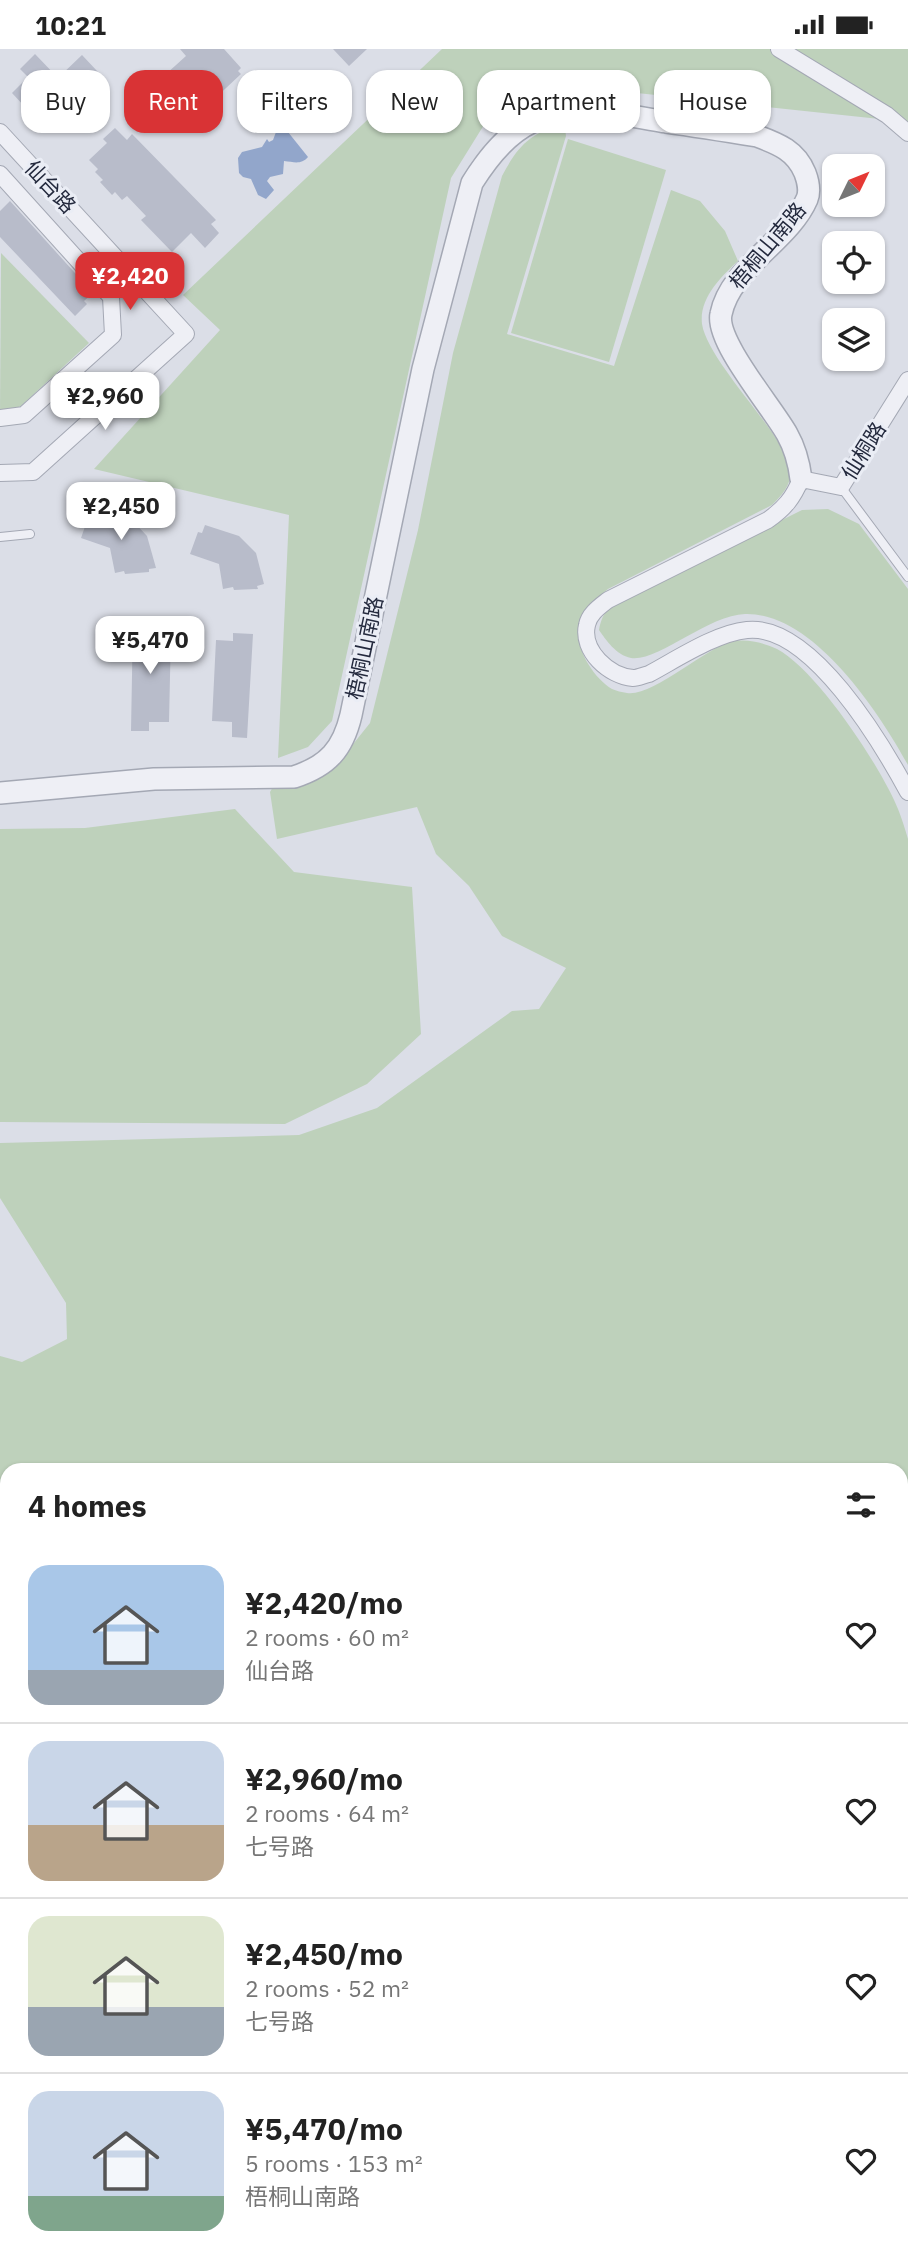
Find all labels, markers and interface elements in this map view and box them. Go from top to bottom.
text: 10:21 [35,8,106,42]
chip: Buy [21,70,110,133]
chip: Rent [124,70,223,133]
chip: Filters [237,70,352,133]
chip: New [366,70,463,133]
chip: Apartment [477,70,640,133]
chip: House [654,70,771,133]
street label: 仙台路 [19,154,82,219]
north arrow [822,154,886,217]
map controls [822,154,885,371]
street label: 梧桐山南路 [723,196,812,295]
button: locate [822,231,885,294]
pin: ¥2,420 [73,253,187,312]
text: ¥2,420 [91,260,169,290]
button: layers [822,308,885,371]
pin: ¥2,960 [48,373,162,432]
text: ¥2,960 [66,380,144,410]
street label: 仙桐路 [835,416,892,485]
pin: ¥2,450 [64,483,178,542]
text: ¥2,450 [82,490,160,520]
street label: 梧桐山南路 [339,594,389,702]
pin: ¥5,470 [93,617,207,676]
text: ¥5,470 [111,624,189,654]
text: 4 homes [28,1486,147,1525]
icon: filters [842,1486,880,1524]
text: ¥2,420/mo [245,1583,403,1622]
icon: home [84,1593,168,1677]
icon: heart [842,1616,880,1654]
text: 2 rooms · 60 m² [245,1622,409,1652]
text: 仙台路 [245,1655,314,1685]
text: ¥2,960/mo [245,1759,403,1798]
icon: home [84,1769,168,1853]
icon: heart [842,1792,880,1830]
text: 2 rooms · 64 m² [245,1798,409,1828]
text: 七号路 [245,1831,314,1861]
text: ¥2,450/mo [245,1934,403,1973]
icon: home [84,1944,168,2028]
icon: heart [842,1967,880,2005]
text: 2 rooms · 52 m² [245,1973,409,2003]
text: 七号路 [245,2006,314,2036]
text: ¥5,470/mo [245,2109,403,2148]
icon: home [84,2119,168,2203]
icon: heart [842,2142,880,2180]
text: 5 rooms · 153 m² [245,2148,423,2178]
text: 梧桐山南路 [245,2181,360,2211]

